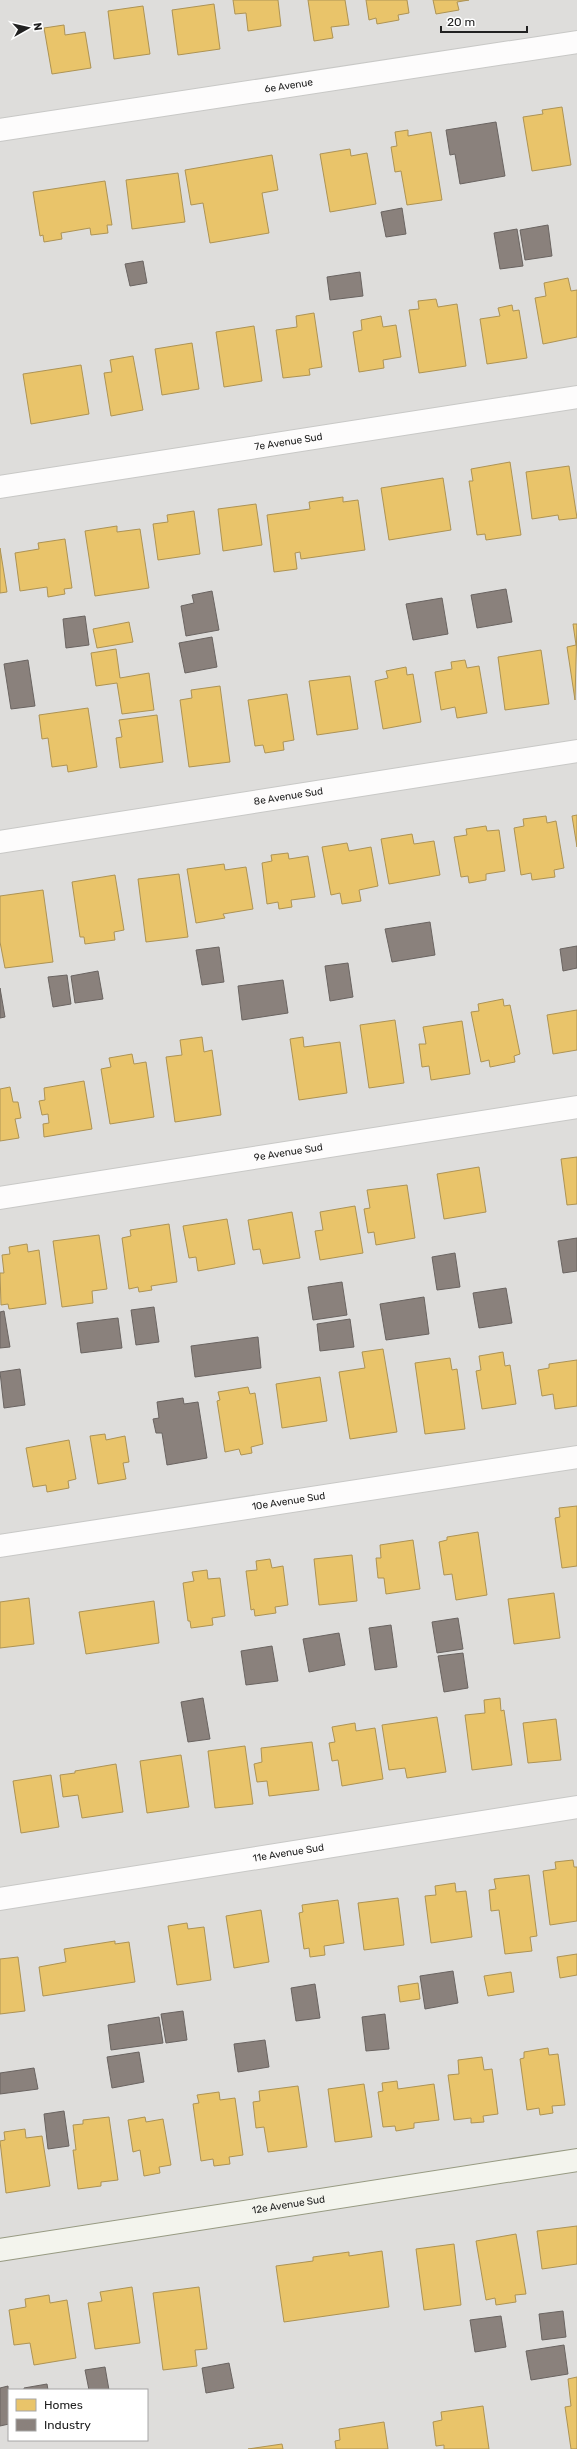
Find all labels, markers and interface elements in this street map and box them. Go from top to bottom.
north arrow [8,8,48,48]
scale bar [441,8,527,34]
text: 20 m [447,15,475,29]
text: N [30,22,44,32]
street label: 6e Avenue [264,76,314,96]
street label: 7e Avenue Sud [254,431,323,453]
street label: 8e Avenue Sud [253,785,324,808]
street label: 9e Avenue Sud [253,1141,324,1164]
street label: 10e Avenue Sud [251,1490,326,1513]
street label: 11e Avenue Sud [252,1841,325,1865]
street label: 12e Avenue Sud [251,2193,326,2217]
legend [8,2389,148,2441]
text: Homes [44,2398,83,2412]
text: Industry [44,2418,91,2432]

